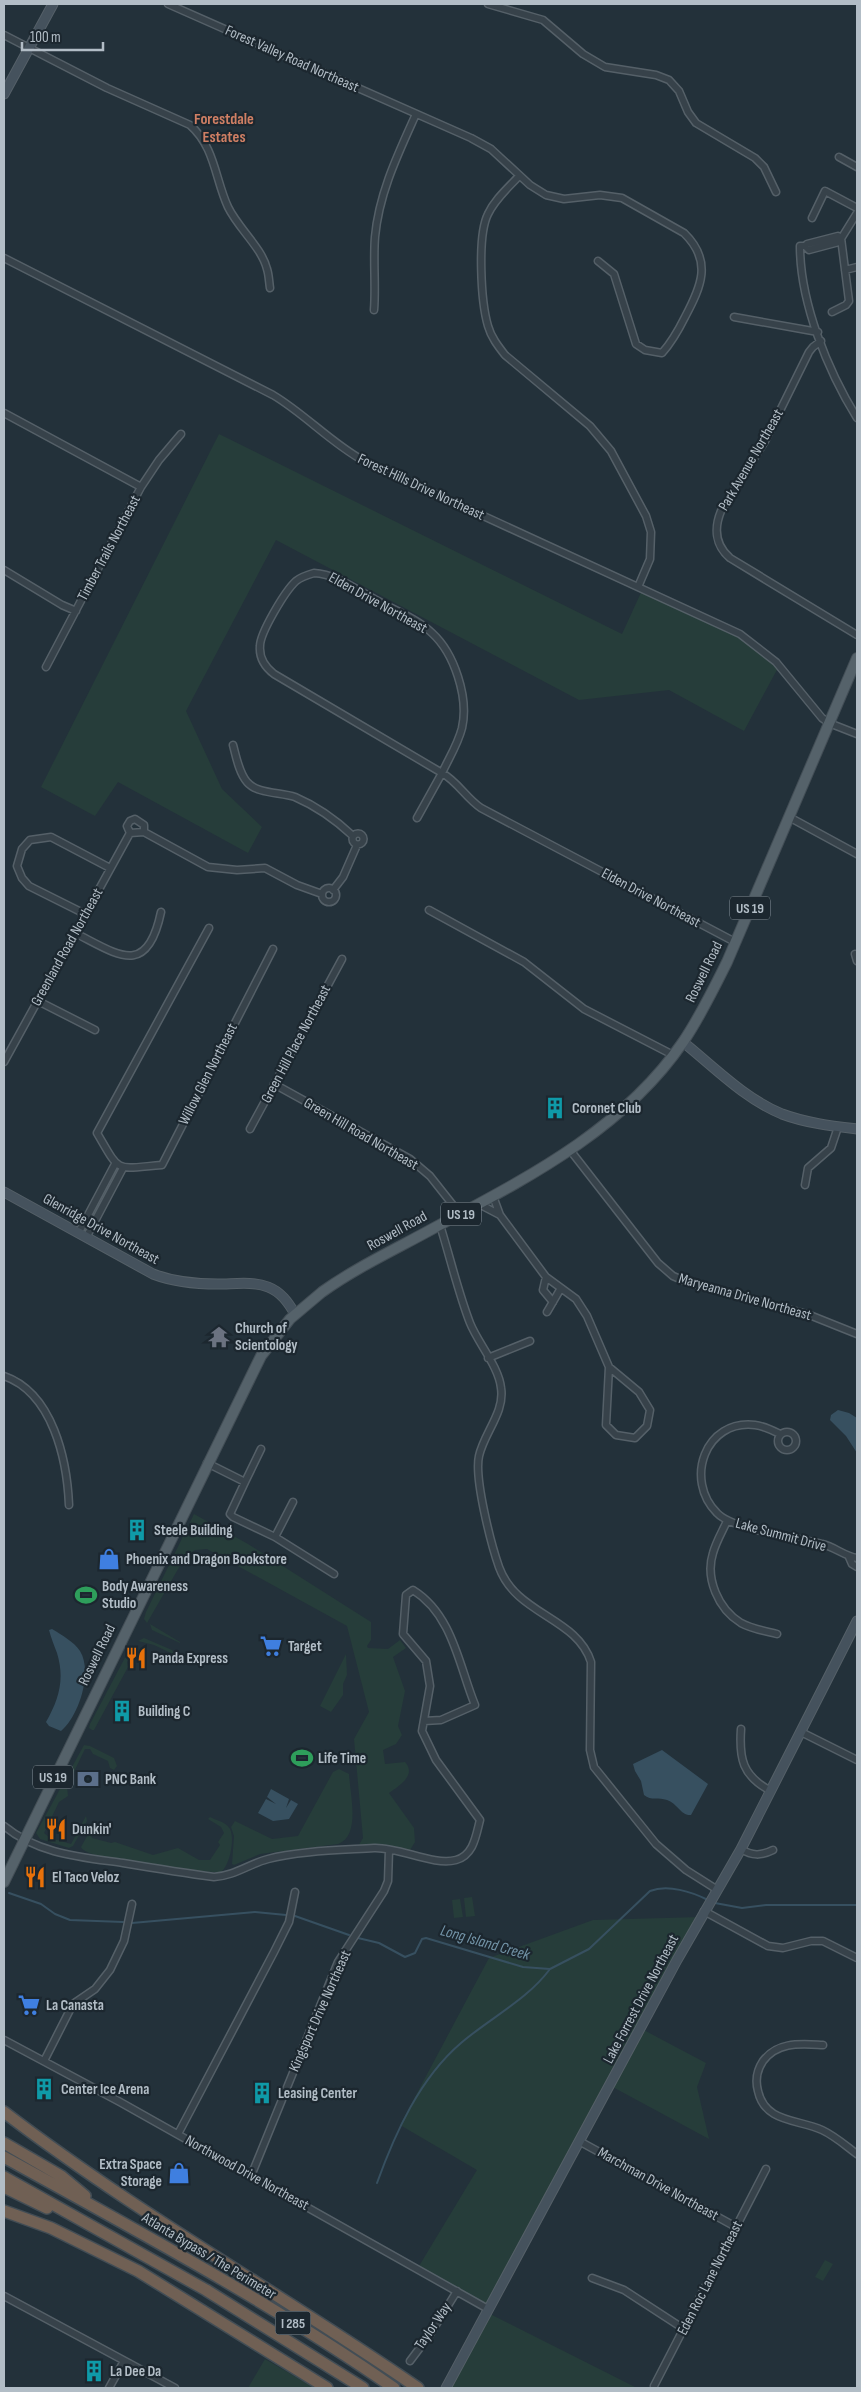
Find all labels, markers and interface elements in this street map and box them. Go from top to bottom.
scale bar [22,20,104,52]
street label: Forest Valley Road Northeast [222,21,362,97]
text: 100 m [30,28,61,47]
district label: Forestdale Estates [194,110,254,147]
street label: Park Avenue Northeast [714,405,788,514]
street label: Forest Hills Drive Northeast [355,449,488,525]
street label: Timber Trails Northeast [73,492,145,604]
street label: Elden Drive Northeast [325,568,431,638]
street label: Elden Drive Northeast [598,864,704,932]
street label: Greenland Road Northeast [27,884,108,1009]
road number: US 19 [730,896,770,920]
street label: Roswell Road [681,938,727,1006]
street label: Green Hill Place Northeast [257,981,335,1106]
street label: Willow Glen Northeast [174,1020,242,1128]
street label: Green Hill Road Northeast [300,1093,422,1175]
building icon: Coronet Club [542,1095,568,1121]
place label: Coronet Club [572,1099,641,1118]
street label: Glenridge Drive Northeast [39,1189,163,1269]
road number: US 19 [441,1202,481,1226]
street label: Roswell Road [364,1207,430,1255]
street label: Maryeanna Drive Northeast [676,1269,814,1325]
place label: Church of Scientology [235,1319,298,1355]
temple icon: Church of Scientology [206,1324,232,1350]
street label: Lake Summit Drive [734,1514,828,1556]
building icon: Steele Building [124,1517,150,1543]
place label: Steele Building [154,1521,233,1540]
shop icon: Phoenix and Dragon Bookstore [96,1546,122,1572]
place label: Phoenix and Dragon Bookstore [126,1550,287,1569]
place label: Body Awareness Studio [102,1577,188,1613]
sports icon: Body Awareness Studio [73,1582,99,1608]
street label: Roswell Road [74,1621,120,1689]
supermarket icon: Target [258,1633,284,1659]
place label: Target [288,1637,322,1656]
restaurant icon: Panda Express [123,1645,149,1671]
place label: Panda Express [152,1649,228,1668]
building icon: Building C [109,1698,135,1724]
place label: Building C [138,1702,191,1721]
sports icon: Life Time [289,1745,315,1771]
place label: Life Time [318,1749,366,1768]
road number: US 19 [33,1765,73,1788]
bank icon: PNC Bank [75,1766,101,1792]
place label: PNC Bank [105,1770,157,1789]
restaurant icon: Dunkin' [43,1816,69,1842]
place label: Dunkin' [72,1820,112,1839]
restaurant icon: El Taco Veloz [22,1864,48,1890]
place label: El Taco Veloz [52,1868,119,1887]
water label: Long Island Creek [438,1921,533,1965]
street label: Lake Forrest Drive Northeast [599,1931,683,2067]
street label: Kingsport Drive Northeast [285,1947,355,2075]
supermarket icon: La Canasta [16,1992,42,2018]
place label: La Canasta [46,1996,104,2015]
building icon: Center Ice Arena [31,2076,57,2102]
place label: Center Ice Arena [61,2080,149,2099]
building icon: Leasing Center [249,2080,275,2106]
place label: Leasing Center [278,2084,358,2103]
street label: Northwood Drive Northeast [182,2131,313,2215]
street label: Marchman Drive Northeast [594,2143,722,2225]
place label: Extra Space Storage [99,2155,162,2191]
shop icon: Extra Space Storage [166,2160,192,2186]
street label: Atlanta Bypass / The Perimeter [137,2208,280,2304]
street label: Eden Roc Lane Northeast [673,2217,747,2338]
street label: Taylor Way [410,2299,456,2353]
road number: I 285 [276,2312,310,2334]
building icon: La Dee Da [81,2358,107,2384]
place label: La Dee Da [110,2362,161,2381]

